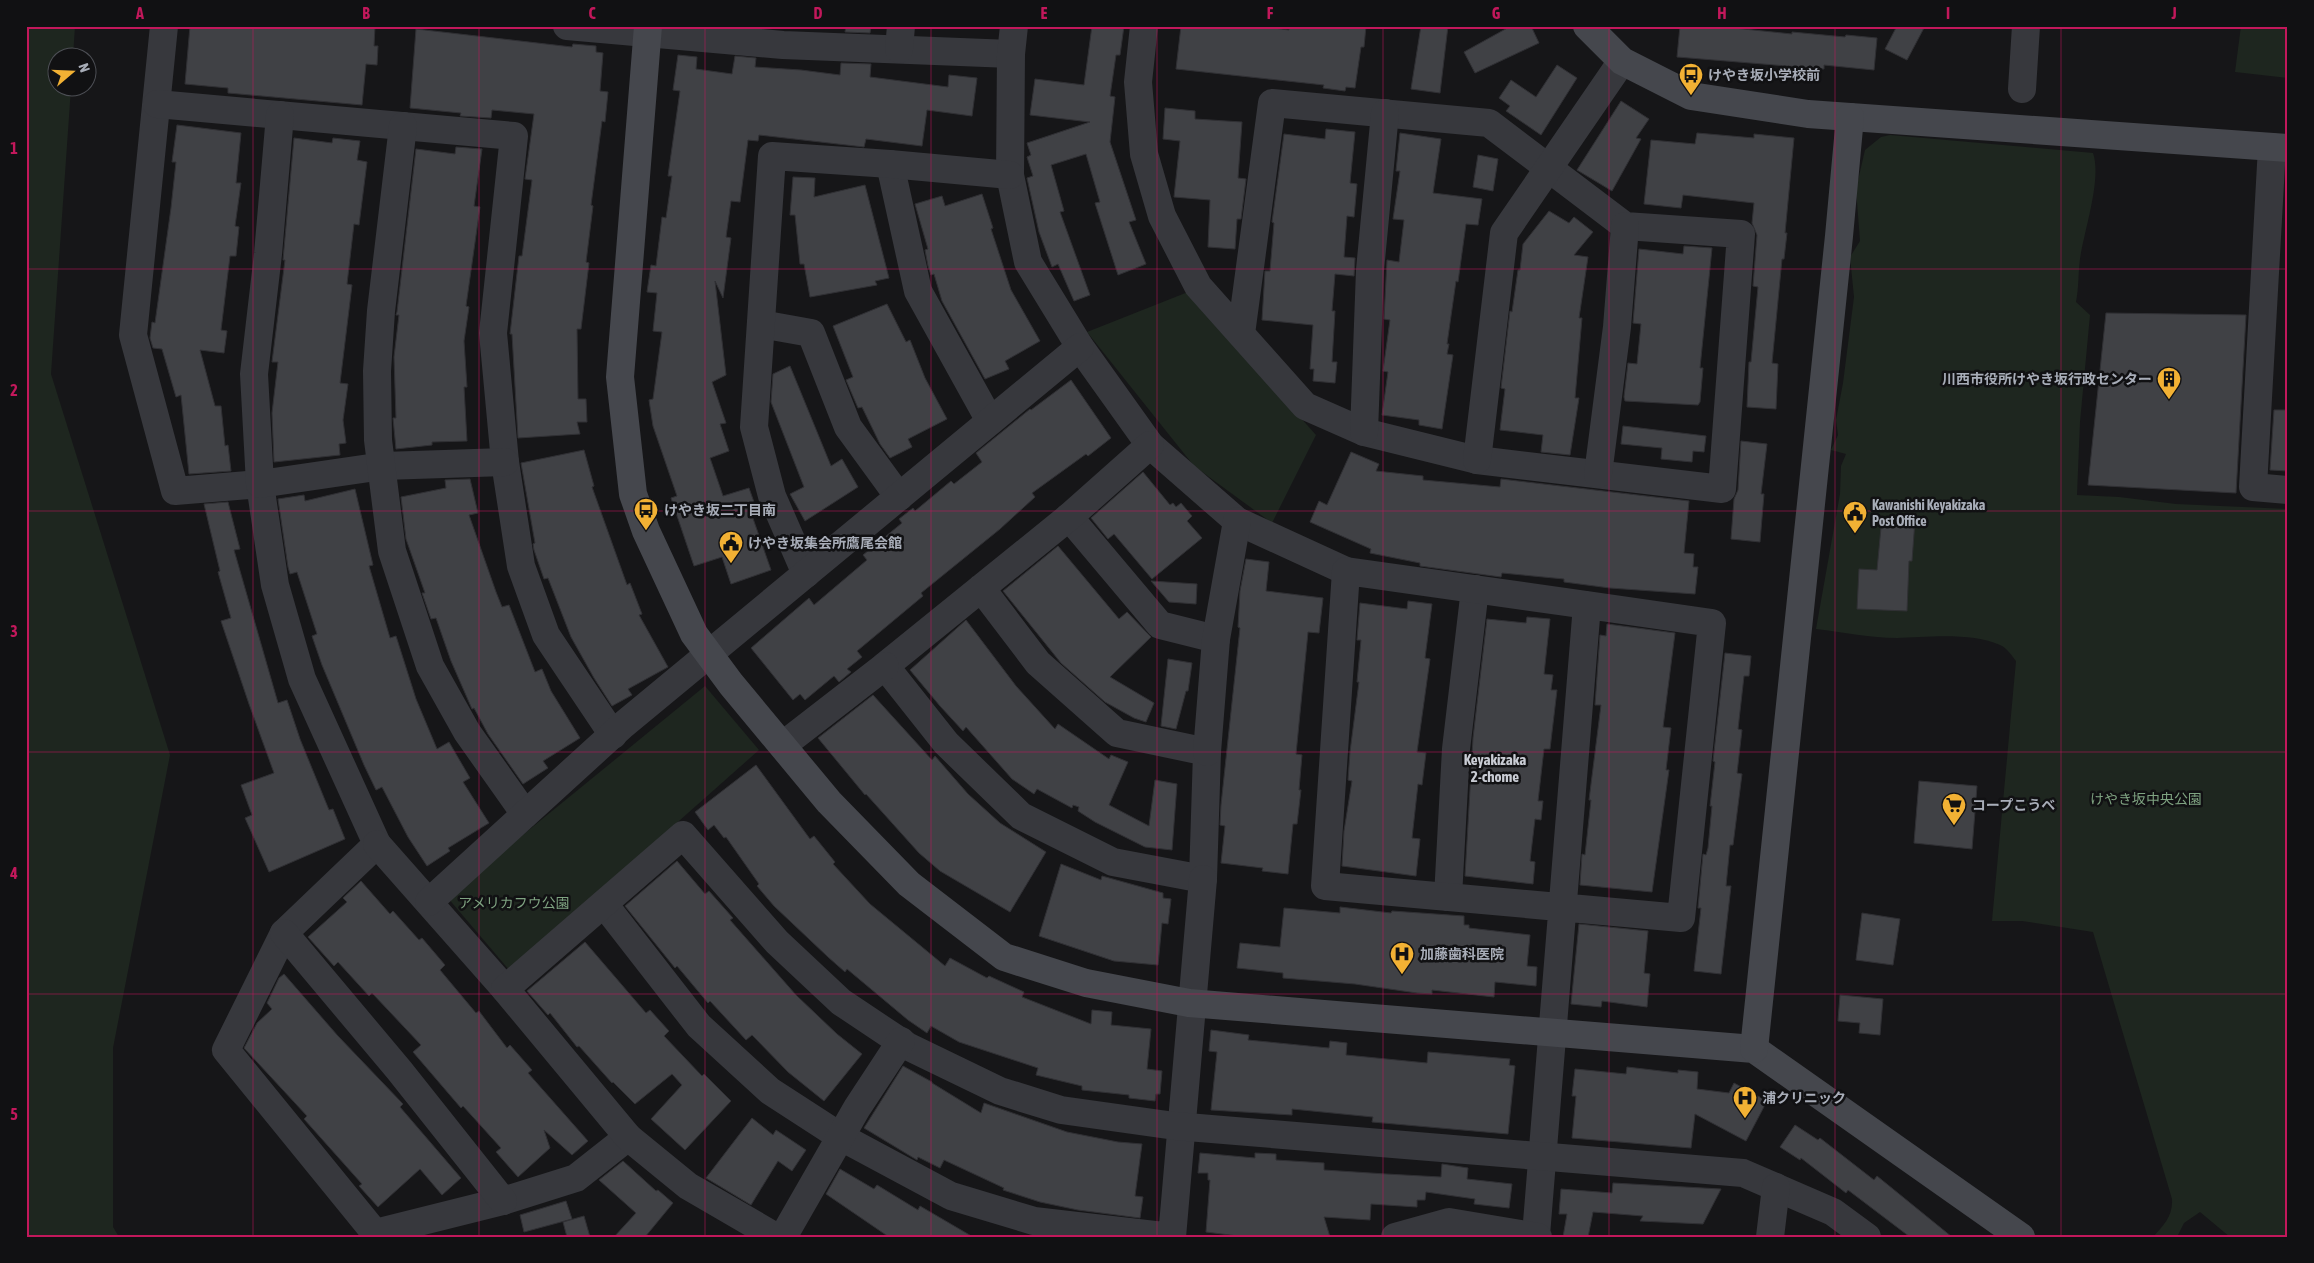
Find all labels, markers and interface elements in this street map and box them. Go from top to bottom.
text: A [135,4,144,22]
text: B [362,4,370,22]
text: C [588,4,596,22]
text: D [814,4,823,22]
text: E [1041,4,1048,22]
text: F [1267,4,1274,22]
text: G [1492,4,1501,22]
text: H [1717,4,1727,22]
text: I [1946,4,1950,22]
text: J [2170,4,2177,22]
north arrow [48,48,98,98]
text: N [75,61,93,74]
bus stop icon: けやき坂小学校前 [1678,62,1704,96]
place label: けやき坂小学校前 [1708,67,1820,83]
text: 1 [10,139,18,157]
building icon: 川西市役所けやき坂行政センター [2156,366,2182,400]
place label: 川西市役所けやき坂行政センター [1942,371,2152,387]
text: 2 [10,381,18,399]
bus stop icon: けやき坂二丁目南 [633,497,659,531]
place label: Kawanishi Keyakizaka Post Office [1872,497,1986,529]
public building icon: Kawanishi Keyakizaka Post Office [1842,500,1868,534]
place label: けやき坂二丁目南 [664,502,776,518]
public building icon: けやき坂集会所鷹尾会館 [718,530,744,564]
place label: けやき坂集会所鷹尾会館 [748,535,902,551]
text: 3 [10,622,18,640]
district label: Keyakizaka 2-chome [1464,751,1526,785]
park label: けやき坂中央公園 [2090,791,2202,807]
supermarket icon: コープこうべ [1941,792,1967,826]
place label: コープこうべ [1972,797,2055,813]
text: 4 [9,864,18,882]
park label: アメリカフウ公園 [458,895,570,911]
hospital icon: 加藤歯科医院 [1389,941,1415,975]
place label: 加藤歯科医院 [1420,946,1504,962]
hospital icon: 浦クリニック [1732,1085,1758,1119]
place label: 浦クリニック [1762,1090,1846,1106]
text: 5 [10,1105,18,1123]

